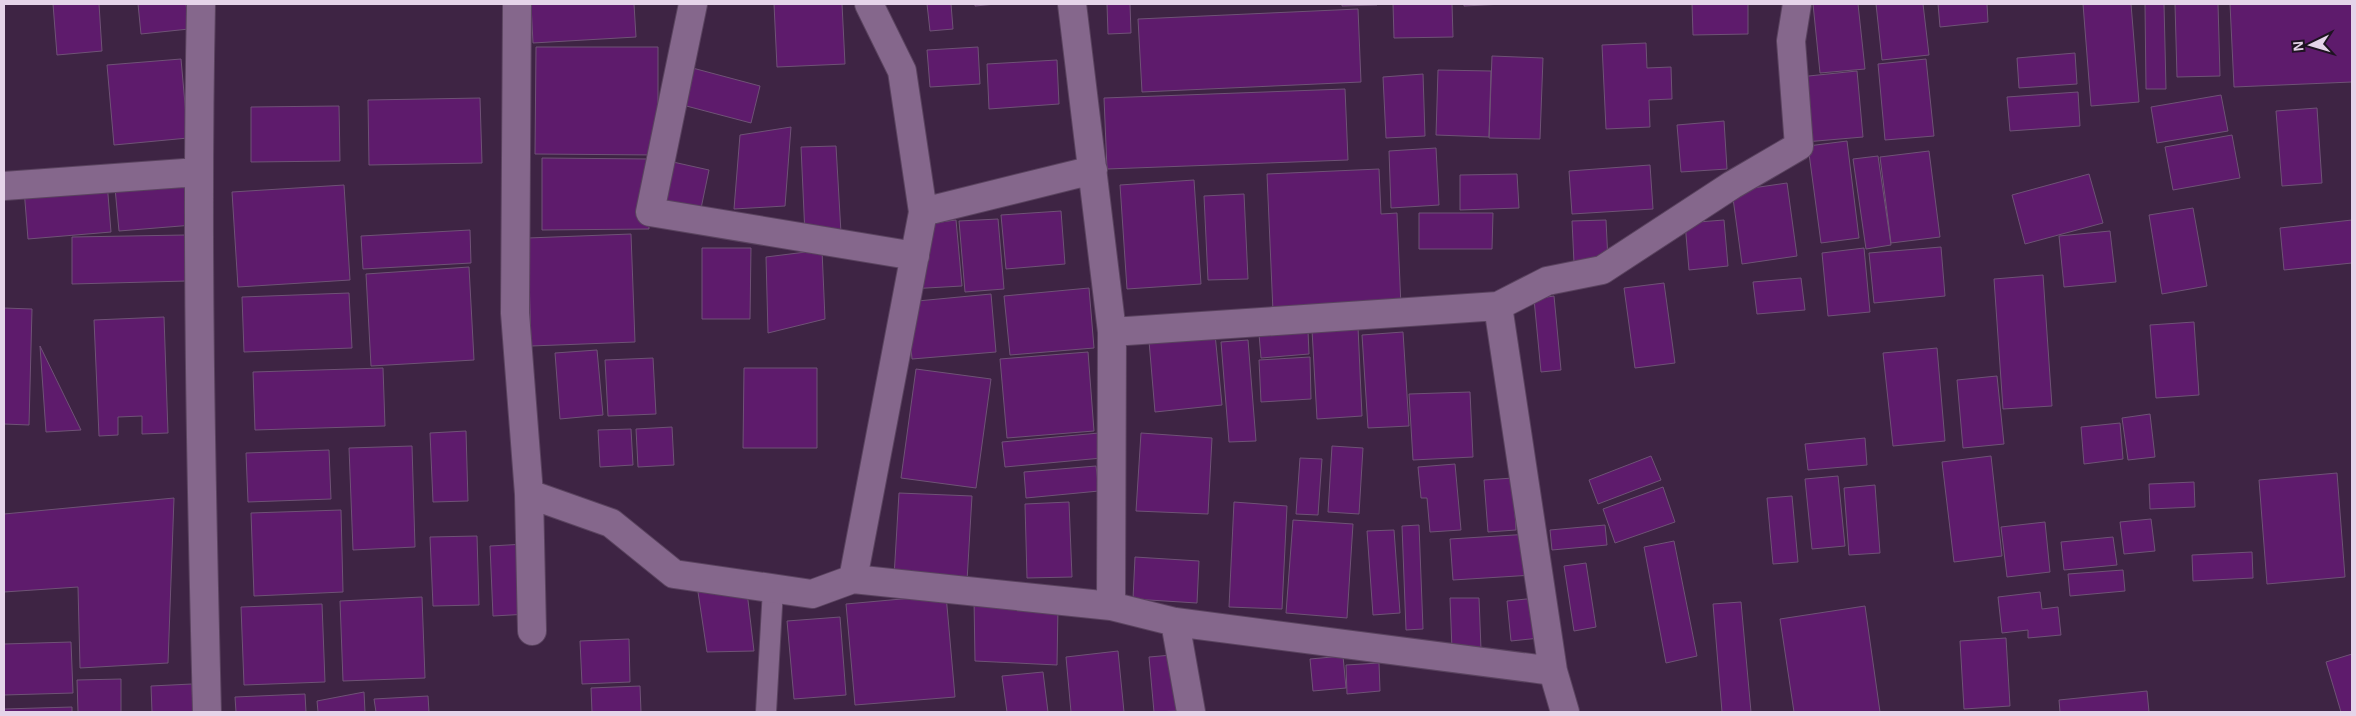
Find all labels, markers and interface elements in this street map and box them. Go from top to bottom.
north arrow [2286,20,2336,70]
text: N [2290,40,2306,52]

